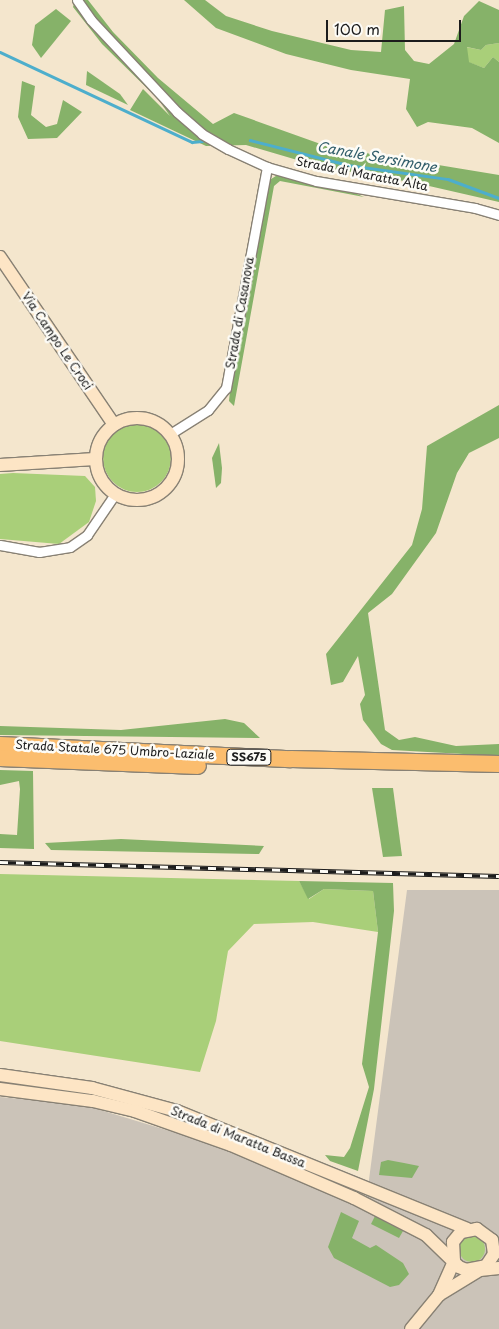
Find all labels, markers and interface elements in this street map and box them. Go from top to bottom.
scale bar [329,10,464,42]
text: 100 m [334,17,380,40]
water label: Canale Sersimone [316,138,438,176]
street label: Strada di Maratta Alta [294,154,430,194]
street label: Strada di Casanova [223,255,257,371]
street label: Via Campo Le Croci [19,289,95,393]
street label: Strada Statale 675 Umbro-Laziale [14,738,216,762]
road number: SS675 [225,749,273,766]
street label: Strada di Maratta Bassa [168,1103,308,1171]

